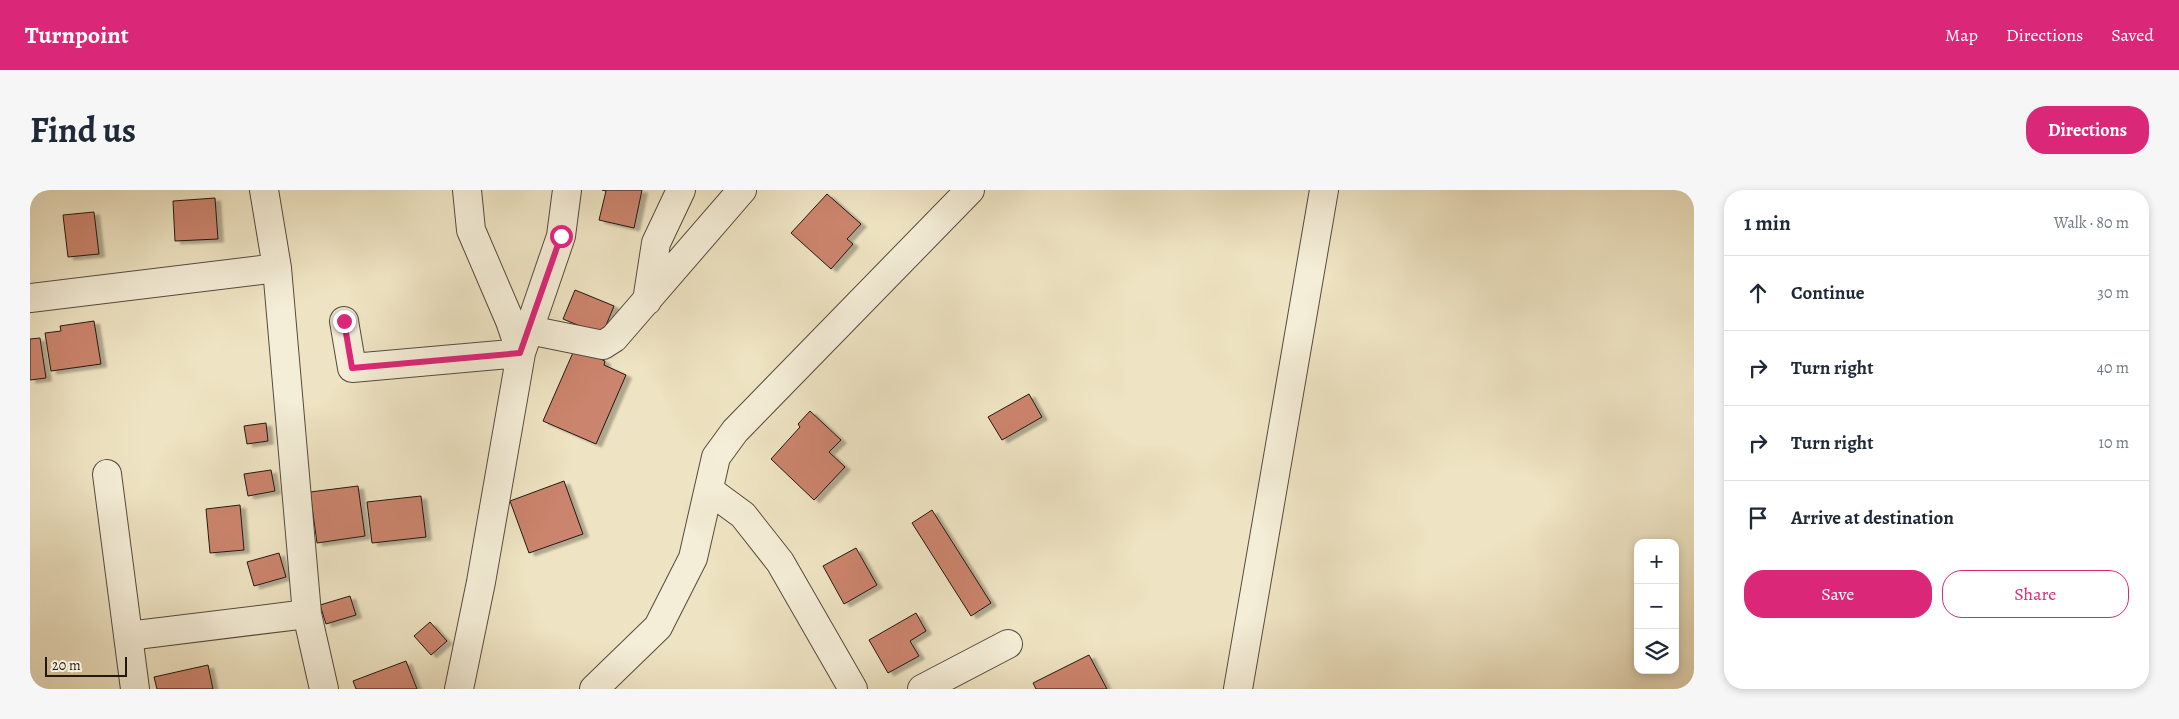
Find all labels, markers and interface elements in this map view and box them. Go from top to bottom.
text: Turnpoint [25,19,129,51]
text: Map [1945,23,1978,47]
text: Directions [2006,23,2083,47]
text: Saved [2111,23,2154,47]
text: Find us [30,106,136,154]
button: Directions [2026,106,2149,154]
text: 1 min [1744,209,1791,237]
text: Walk · 80 m [2054,212,2129,234]
route start [550,225,573,248]
icon: ahead [1744,279,1772,307]
text: Continue [1791,280,1865,306]
text: 30 m [2097,282,2129,304]
route end [333,310,356,333]
icon: right [1744,354,1772,382]
text: Turn right [1791,355,1873,381]
text: 40 m [2097,357,2129,379]
icon: right [1744,429,1772,457]
text: Turn right [1791,430,1873,456]
text: 10 m [2099,432,2129,454]
icon: arrive [1744,504,1772,532]
text: Arrive at destination [1791,505,1954,531]
map controls [1634,539,1679,674]
button: + [1634,539,1679,584]
button: Save [1744,570,1932,618]
button: Share [1942,570,2129,618]
button: − [1634,584,1679,629]
button: layers [1634,629,1679,674]
scale bar [45,654,128,677]
text: 20 m [52,656,81,675]

